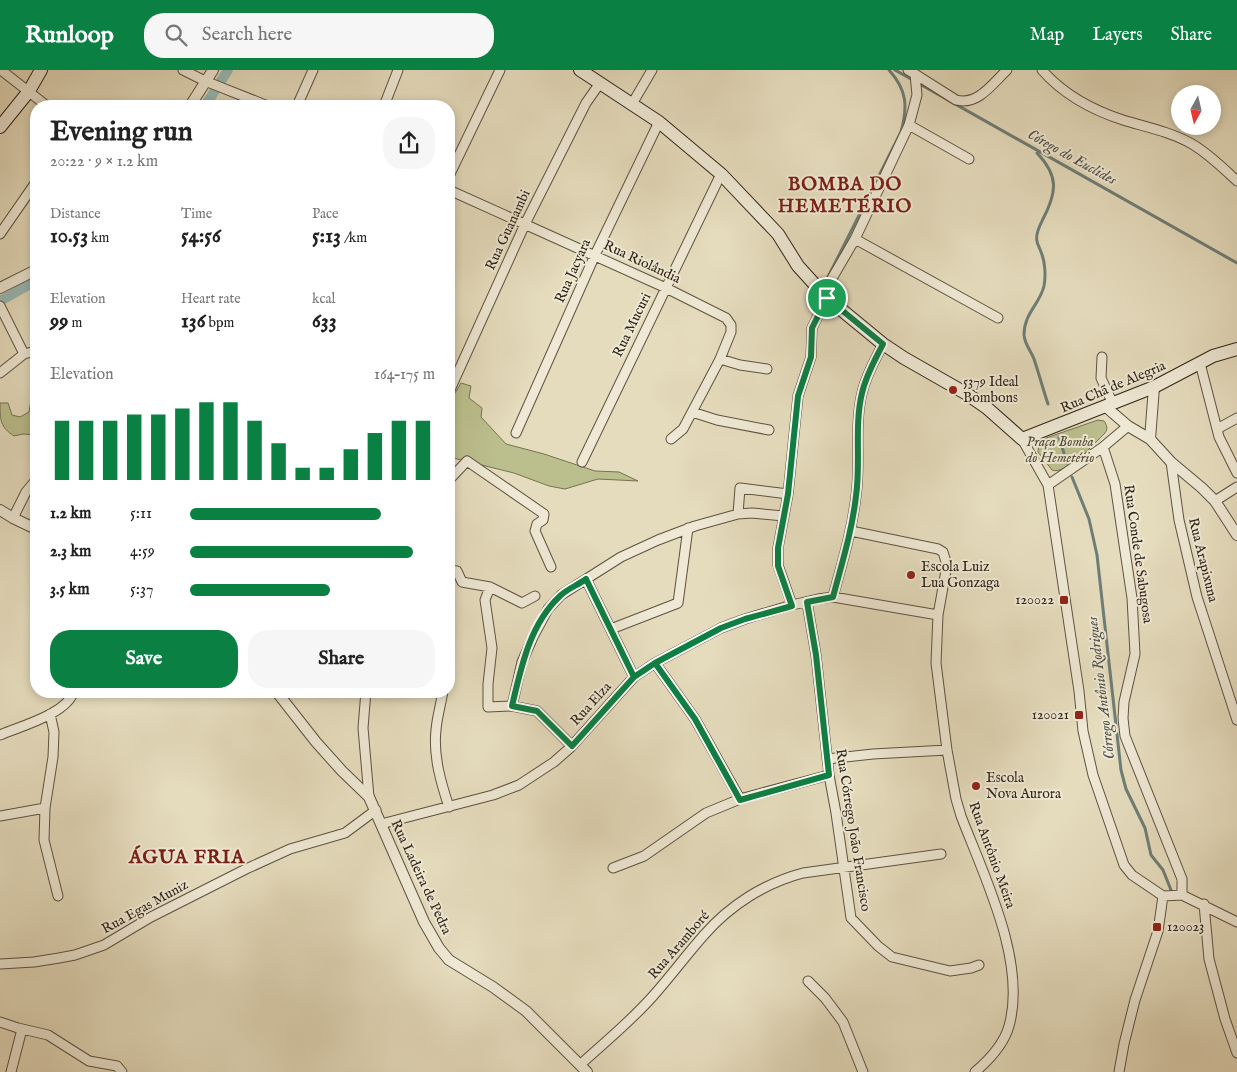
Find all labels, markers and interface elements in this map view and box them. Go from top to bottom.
search box [144,13,494,58]
text: Runloop [25,20,114,51]
icon: search [162,21,190,49]
text: Search here [202,23,292,47]
text: Map [1030,24,1064,47]
text: Layers [1092,24,1143,47]
text: Share [1171,24,1212,47]
north arrow [1171,85,1221,135]
map controls [1171,85,1221,135]
text: Evening run [50,115,193,150]
button: share [383,117,435,169]
water label: Córego do Euclides [1024,125,1120,190]
text: 20:22 · 9 × 1.2 km [50,152,158,172]
district label: BOMBA DO HEMETÉRIO [778,173,912,219]
street label: Rua Guanambi [481,187,535,273]
text: Distance [50,205,101,223]
text: Time [181,205,212,223]
text: Pace [312,205,339,223]
text: 10.53 [50,223,88,250]
text: 54:56 [181,223,221,250]
text: 5:13 [312,223,341,250]
text: km [88,229,109,247]
text: /km [341,229,367,247]
street label: Rua Jacyara [551,235,596,306]
street label: Rua Riolândia [600,236,684,288]
pin [806,277,848,319]
icon: arrive [813,284,841,312]
text: Elevation [50,290,106,308]
text: Heart rate [181,290,241,308]
text: kcal [312,290,335,308]
street label: Rua Mucuri [609,290,655,360]
text: 99 [50,308,68,335]
text: 136 [181,308,206,335]
text: 633 [312,308,337,335]
text: m [68,314,82,332]
text: bpm [206,314,234,332]
street label: Rua Chã de Alegria [1058,356,1169,417]
text: Elevation [50,365,113,385]
text: 164–175 m [374,365,435,385]
place label: 5379 Ideal Bombons [963,373,1019,407]
marker: 5379 Ideal Bombons [947,384,959,396]
park label: Praça Bomba do Hemetério [1025,433,1094,467]
street label: Rua Conde de Sabugosa [1119,484,1157,625]
text: 1.2 km [50,504,91,524]
text: 5:11 [130,504,152,524]
street label: Rua Arapixuna [1184,516,1222,605]
text: 2.3 km [50,542,91,562]
text: 4:59 [130,542,155,562]
place label: Escola Luiz Lua Gonzaga [921,558,1001,592]
marker: Escola Luiz Lua Gonzaga [905,569,917,581]
text: 3.5 km [50,580,90,600]
text: 5:37 [130,580,153,600]
place label: 120022 [1015,591,1054,609]
marker: 120022 [1058,594,1070,606]
water label: Córrego Antônio Rodrigues [1083,615,1120,760]
button: Save [50,630,238,688]
button: Share [248,630,435,688]
street label: Rua Elza [567,678,616,730]
place label: 120021 [1032,706,1069,724]
marker: 120021 [1073,709,1085,721]
street label: Rua Córrego João Francisco [831,747,875,913]
place label: Escola Nova Aurora [986,769,1062,803]
marker: Escola Nova Aurora [970,780,982,792]
street label: Rua Antônio Meira [964,799,1020,912]
street label: Rua Ladeira de Pedra [386,817,456,938]
district label: ÁGUA FRIA [128,845,245,870]
street label: Rua Egas Muniz [99,876,192,938]
street label: Rua Aramboré [644,907,714,983]
place label: 120023 [1167,918,1204,936]
marker: 120023 [1151,921,1163,933]

